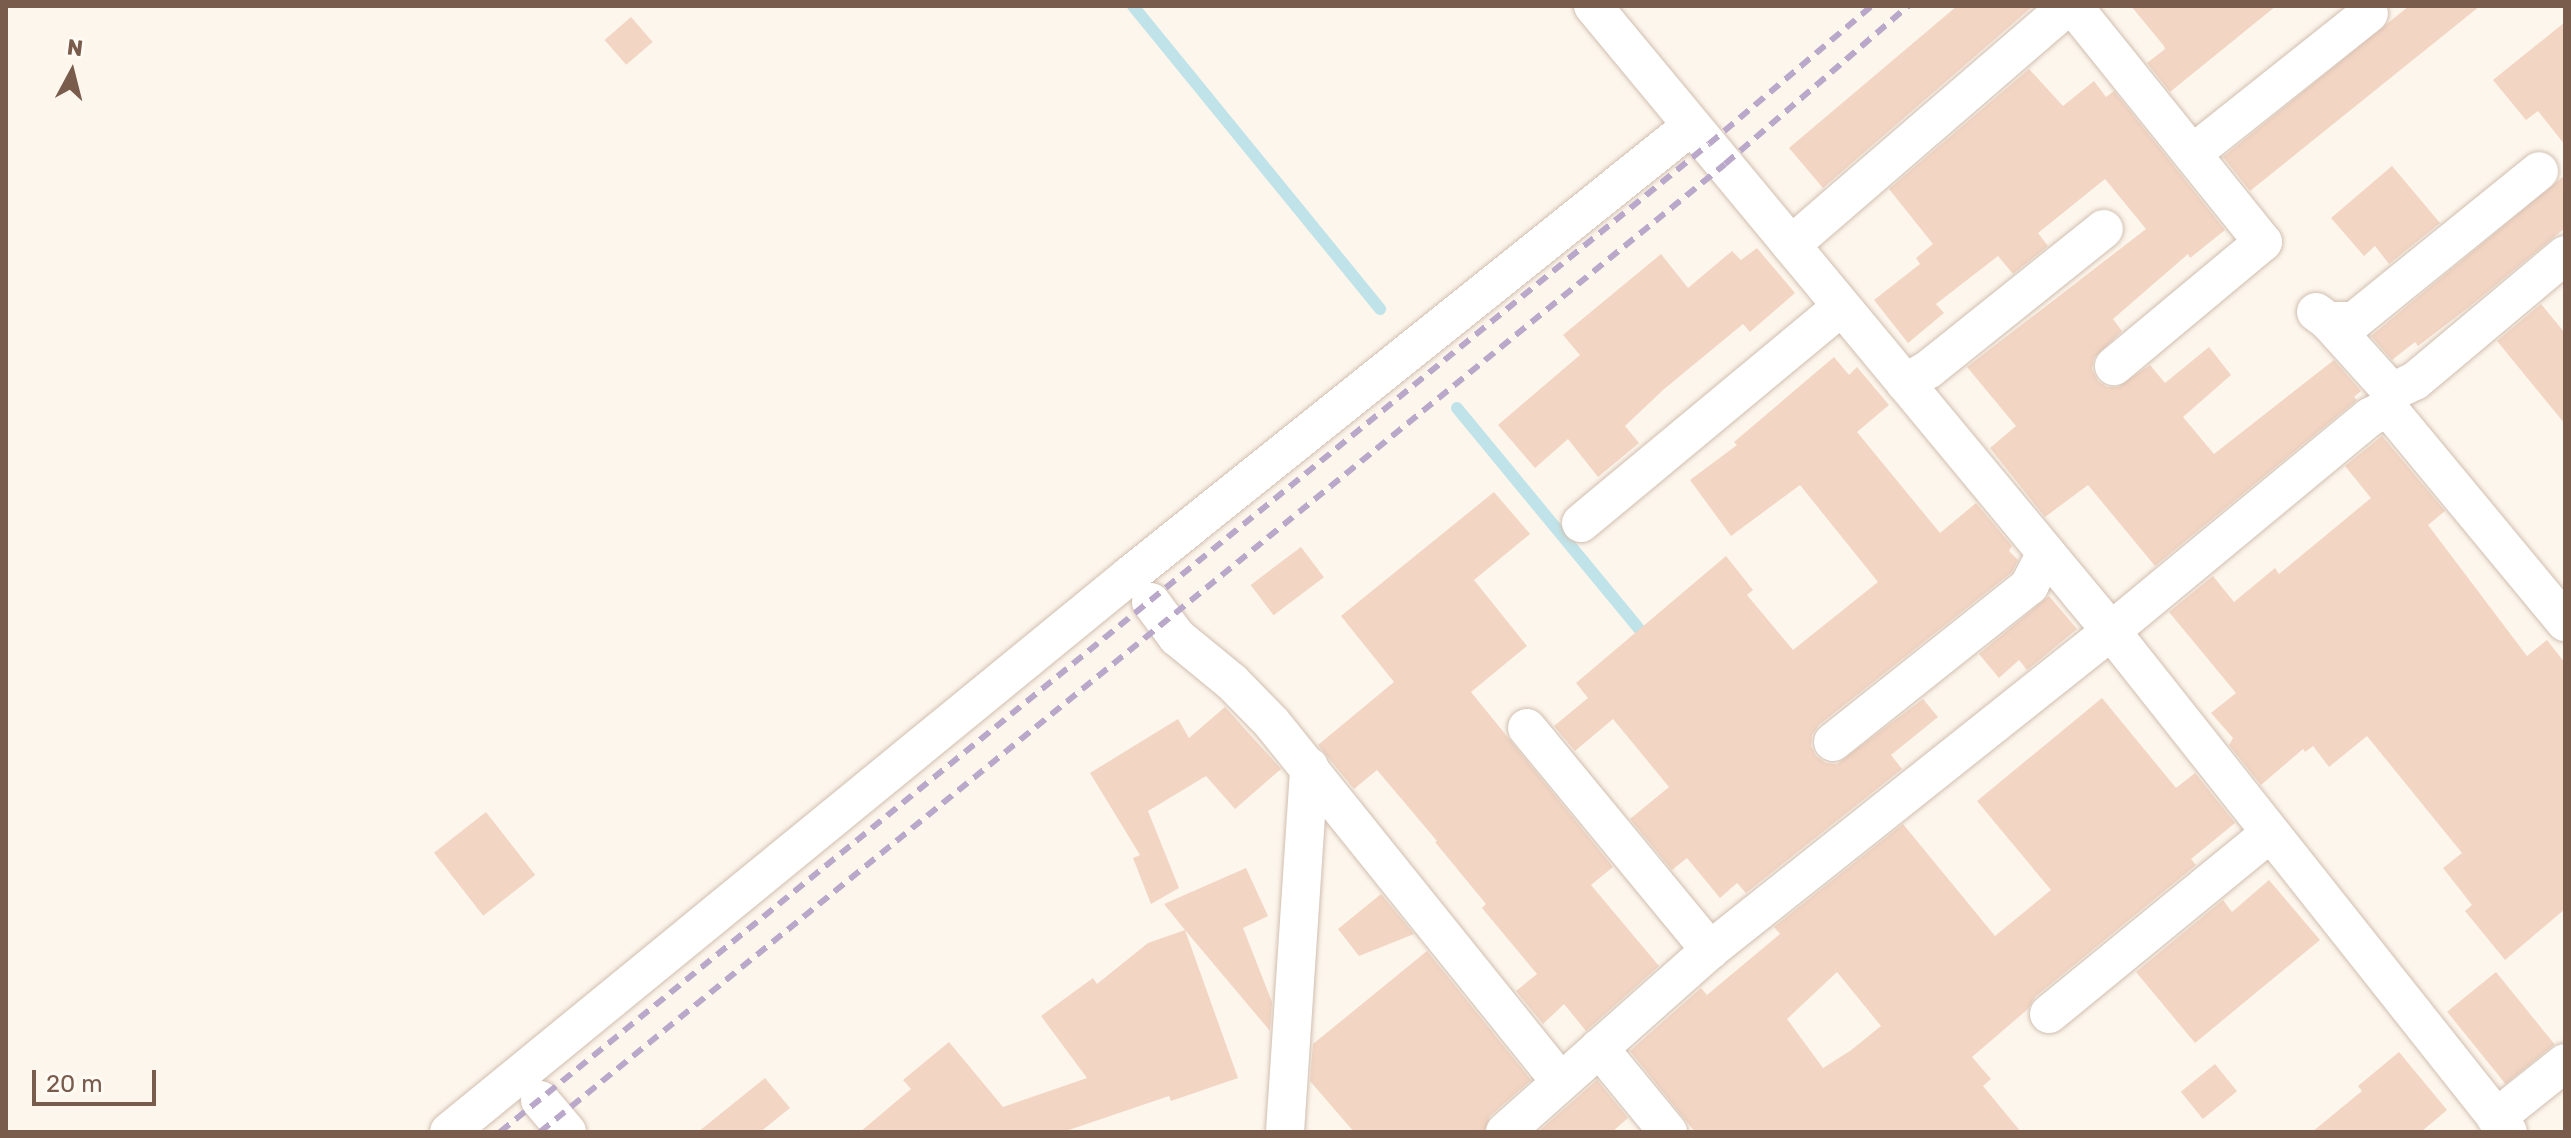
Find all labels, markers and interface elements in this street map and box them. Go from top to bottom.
north arrow [32,32,112,112]
text: N [65,33,84,62]
scale bar [36,1054,160,1104]
text: 20 m [46,1070,103,1098]

